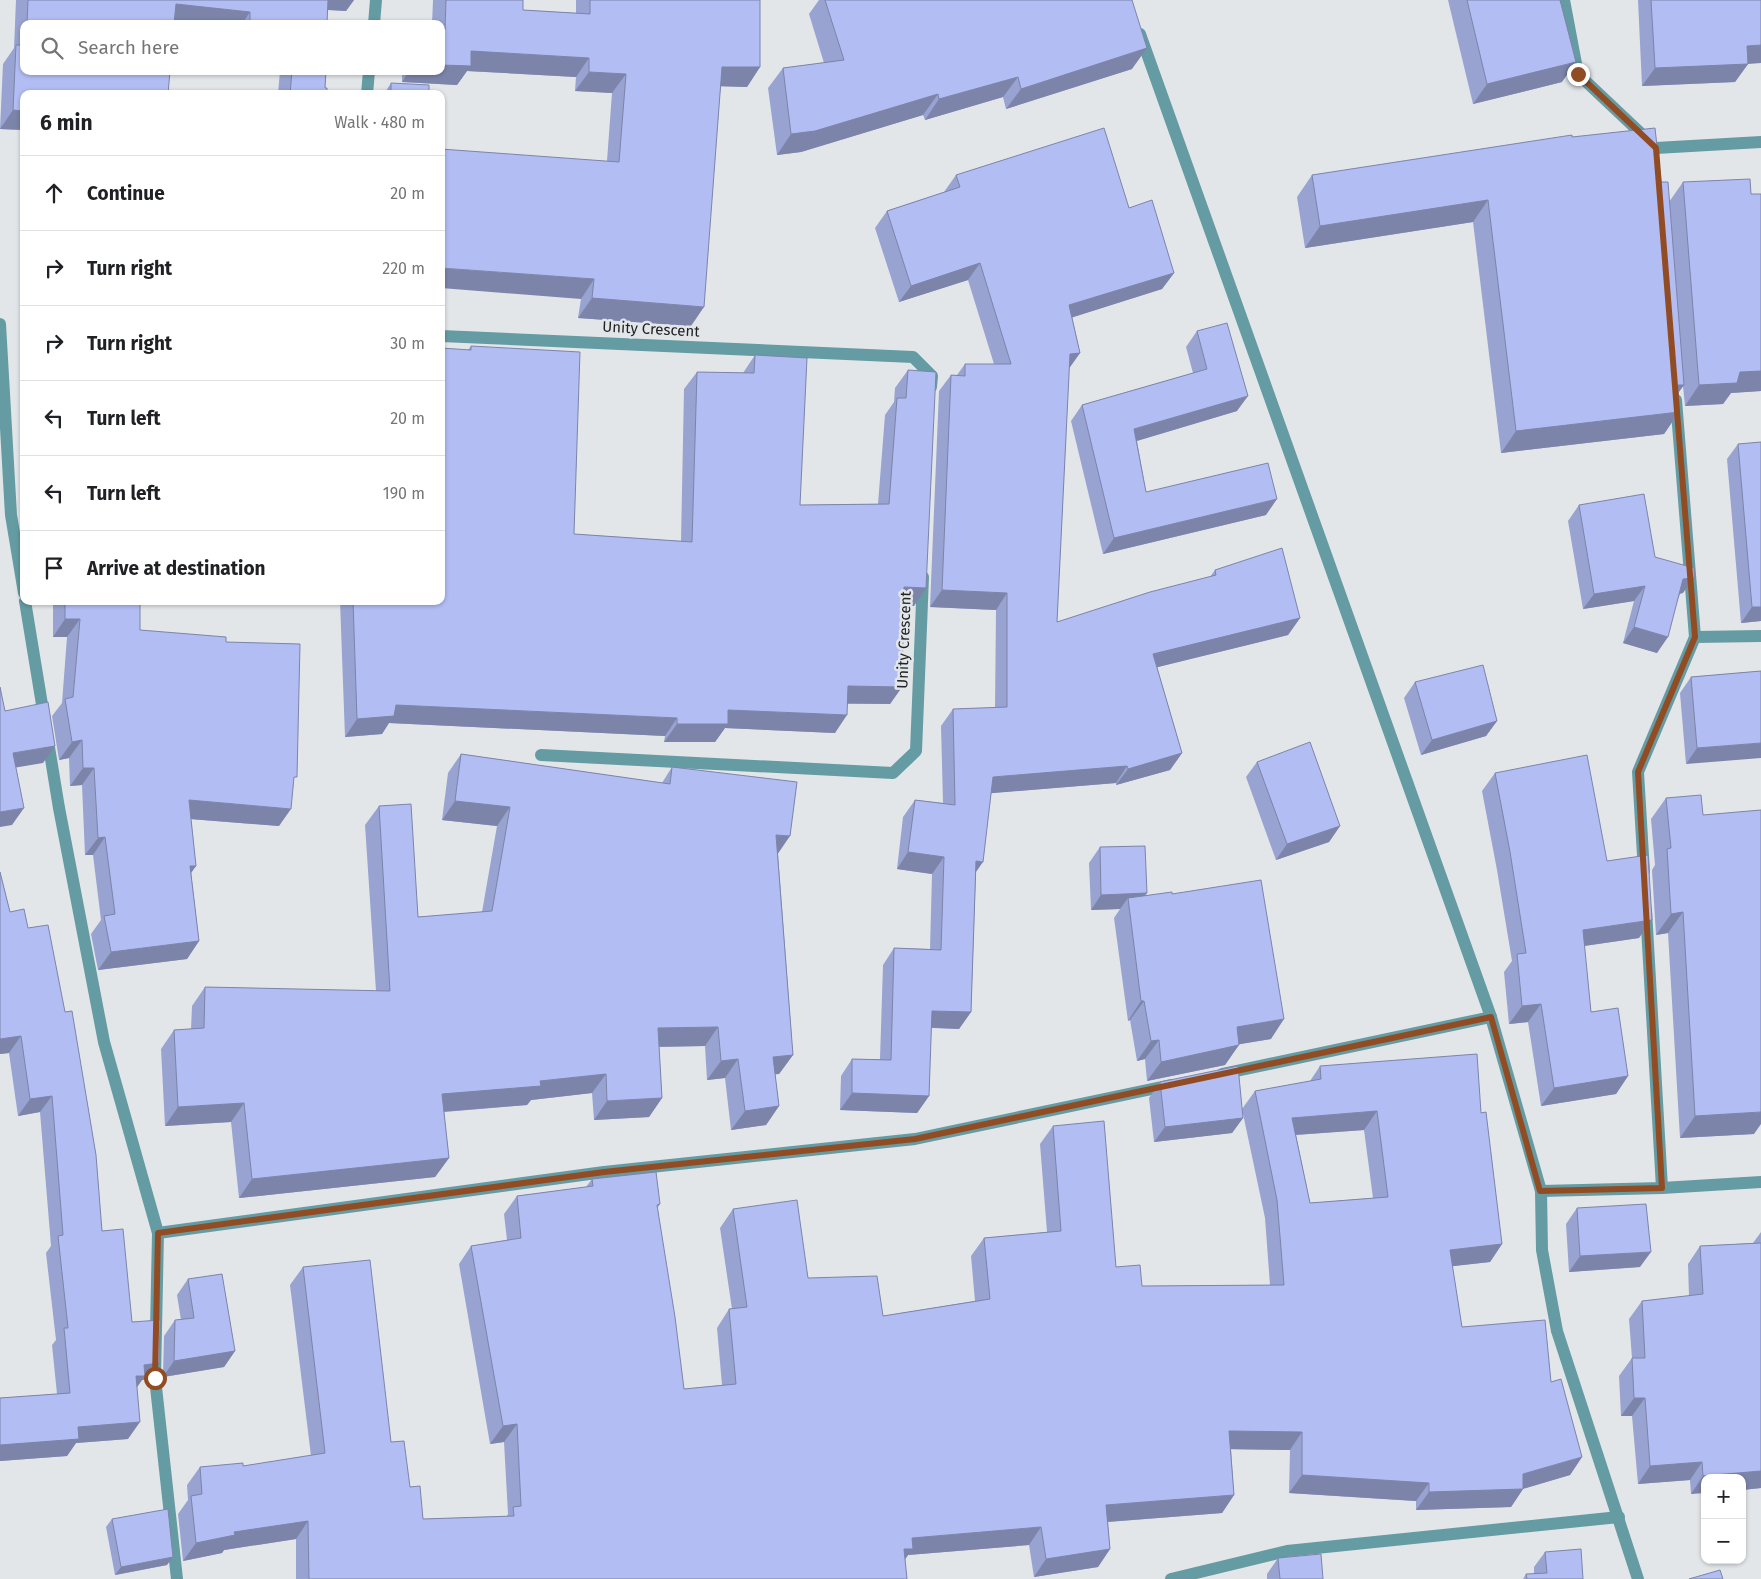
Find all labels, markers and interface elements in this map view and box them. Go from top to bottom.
search box [20,20,445,75]
icon: search [38,34,66,62]
text: Search here [78,36,179,59]
route end [1567,63,1590,86]
text: 6 min [40,110,93,136]
text: Walk · 480 m [334,113,425,132]
icon: ahead [40,179,68,207]
text: Continue [87,182,165,205]
text: 20 m [390,184,425,203]
icon: right [40,254,68,282]
text: Turn right [87,257,172,280]
text: 220 m [382,259,425,278]
street label: Unity Crescent [602,317,701,341]
icon: right [40,329,68,357]
text: Turn right [87,332,172,355]
text: 30 m [390,334,425,353]
icon: left [40,404,68,432]
text: Turn left [87,407,161,430]
text: 20 m [390,409,425,428]
icon: left [40,479,68,507]
text: Turn left [87,482,161,505]
text: 190 m [383,484,425,503]
icon: arrive [40,554,68,582]
text: Arrive at destination [87,557,266,580]
street label: Unity Crescent [893,590,915,689]
route start [144,1367,167,1390]
map controls [1701,1474,1746,1564]
button: + [1701,1474,1746,1519]
button: − [1701,1519,1746,1564]

